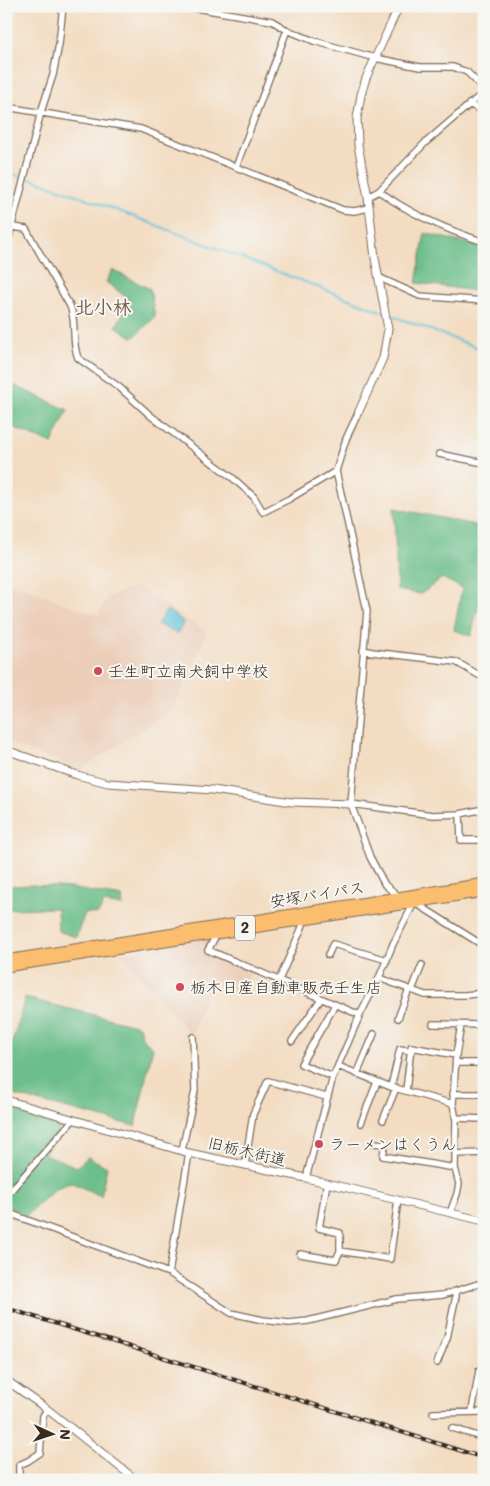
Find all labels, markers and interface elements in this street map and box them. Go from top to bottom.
district label: 北小林 [74,294,132,319]
place label: 壬生町立南犬飼中学校 [108,660,268,681]
marker: 壬生町立南犬飼中学校 [92,665,104,677]
street label: 安塚バイパス [268,876,366,911]
road number: 2 [235,916,255,940]
place label: 栃木日産自動車販売壬生店 [190,976,382,997]
marker: 栃木日産自動車販売壬生店 [174,981,186,993]
street label: 旧栃木街道 [206,1131,288,1170]
place label: ラーメンはくうん [329,1133,457,1154]
marker: ラーメンはくうん [313,1138,325,1150]
north arrow [28,1408,78,1458]
text: N [56,1429,75,1441]

